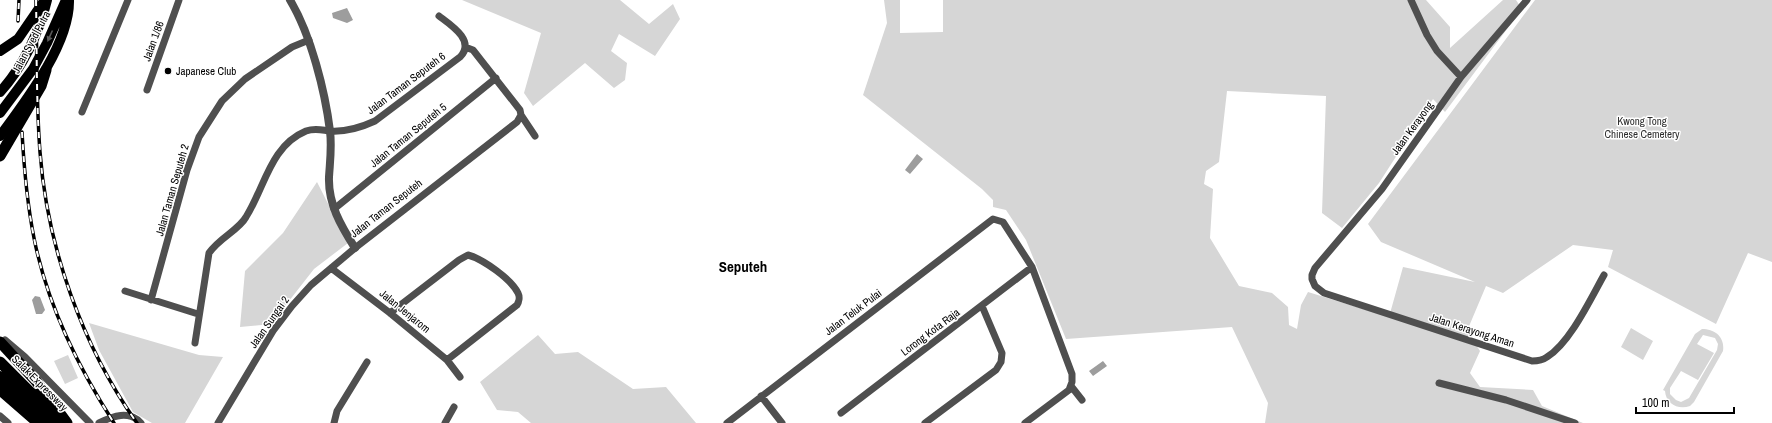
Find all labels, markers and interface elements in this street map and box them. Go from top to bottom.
street label: Jalan Syed Putra [9,8,53,76]
street label: Jalan 1/86 [139,19,167,63]
one-way arrow [47,30,53,41]
street label: Jalan Taman Seputeh 6 [364,49,448,117]
place label: Japanese Club [176,64,236,78]
marker: Japanese Club [163,66,173,76]
street label: Jalan Kerayong [1388,99,1436,157]
street label: Jalan Taman Seputeh 5 [367,100,449,170]
park label: Kwong Tong Chinese Cemetery [1604,114,1680,141]
street label: Jalan Taman Seputeh 2 [152,143,192,237]
street label: Jalan Taman Seputeh [347,176,425,240]
district label: Seputeh [719,256,767,277]
street label: Jalan Jenjarom [377,286,433,336]
street label: Jalan Teluk Pulai [822,286,884,338]
street label: Jalan Sungai 2 [246,293,292,351]
street label: Lorong Kota Raja [898,305,962,359]
street label: Jalan Kerayong Aman [1428,310,1516,350]
street label: Salak Expressway [9,352,71,414]
scale bar [1636,389,1734,415]
text: 100 m [1642,395,1669,411]

